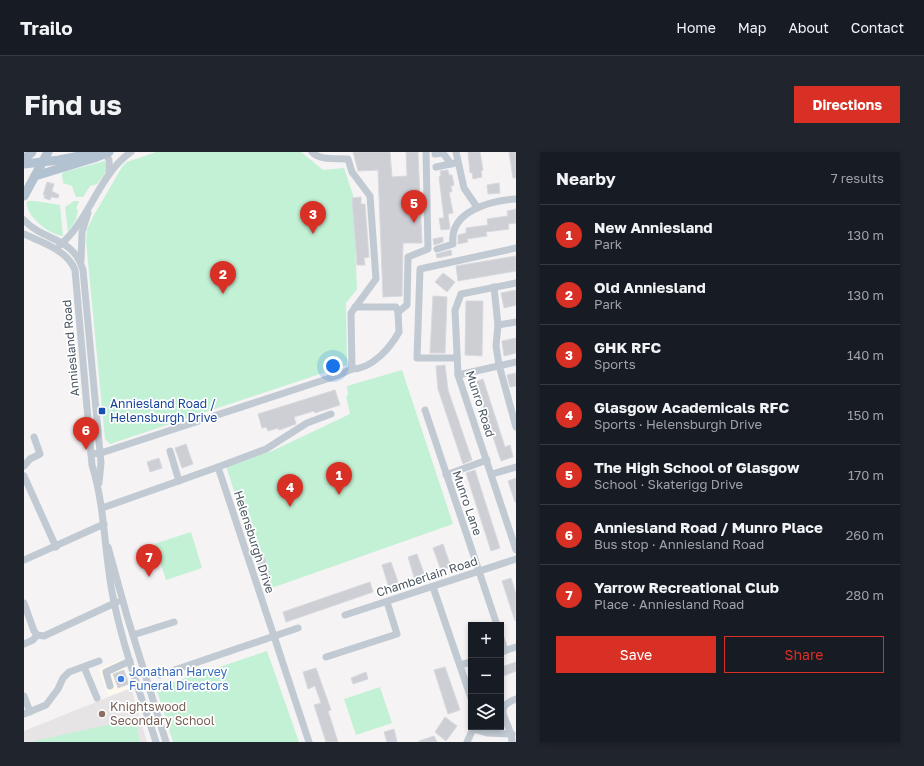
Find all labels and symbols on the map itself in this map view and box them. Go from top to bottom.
pin: 5 [401,190,427,223]
pin: 3 [300,201,326,234]
pin: 2 [210,261,236,294]
street label: Anniesland Road [59,299,82,397]
your location [323,356,343,376]
street label: Munro Road [463,369,498,439]
place label: Anniesland Road / Helensburgh Drive [110,396,217,425]
marker: Anniesland Road / Helensburgh Drive [97,406,107,416]
pin: 6 [73,417,99,450]
pin: 1 [326,462,352,495]
street label: Munro Lane [449,468,486,537]
pin: 4 [277,474,303,507]
street label: Helensburgh Drive [231,489,278,595]
pin: 7 [136,544,162,577]
street label: Chamberlain Road [374,553,479,600]
place label: Jonathan Harvey Funeral Directors [129,664,229,693]
marker: Jonathan Harvey Funeral Directors [116,674,126,684]
place label: Knightswood Secondary School [110,699,215,728]
marker: Knightswood Secondary School [97,709,107,719]

